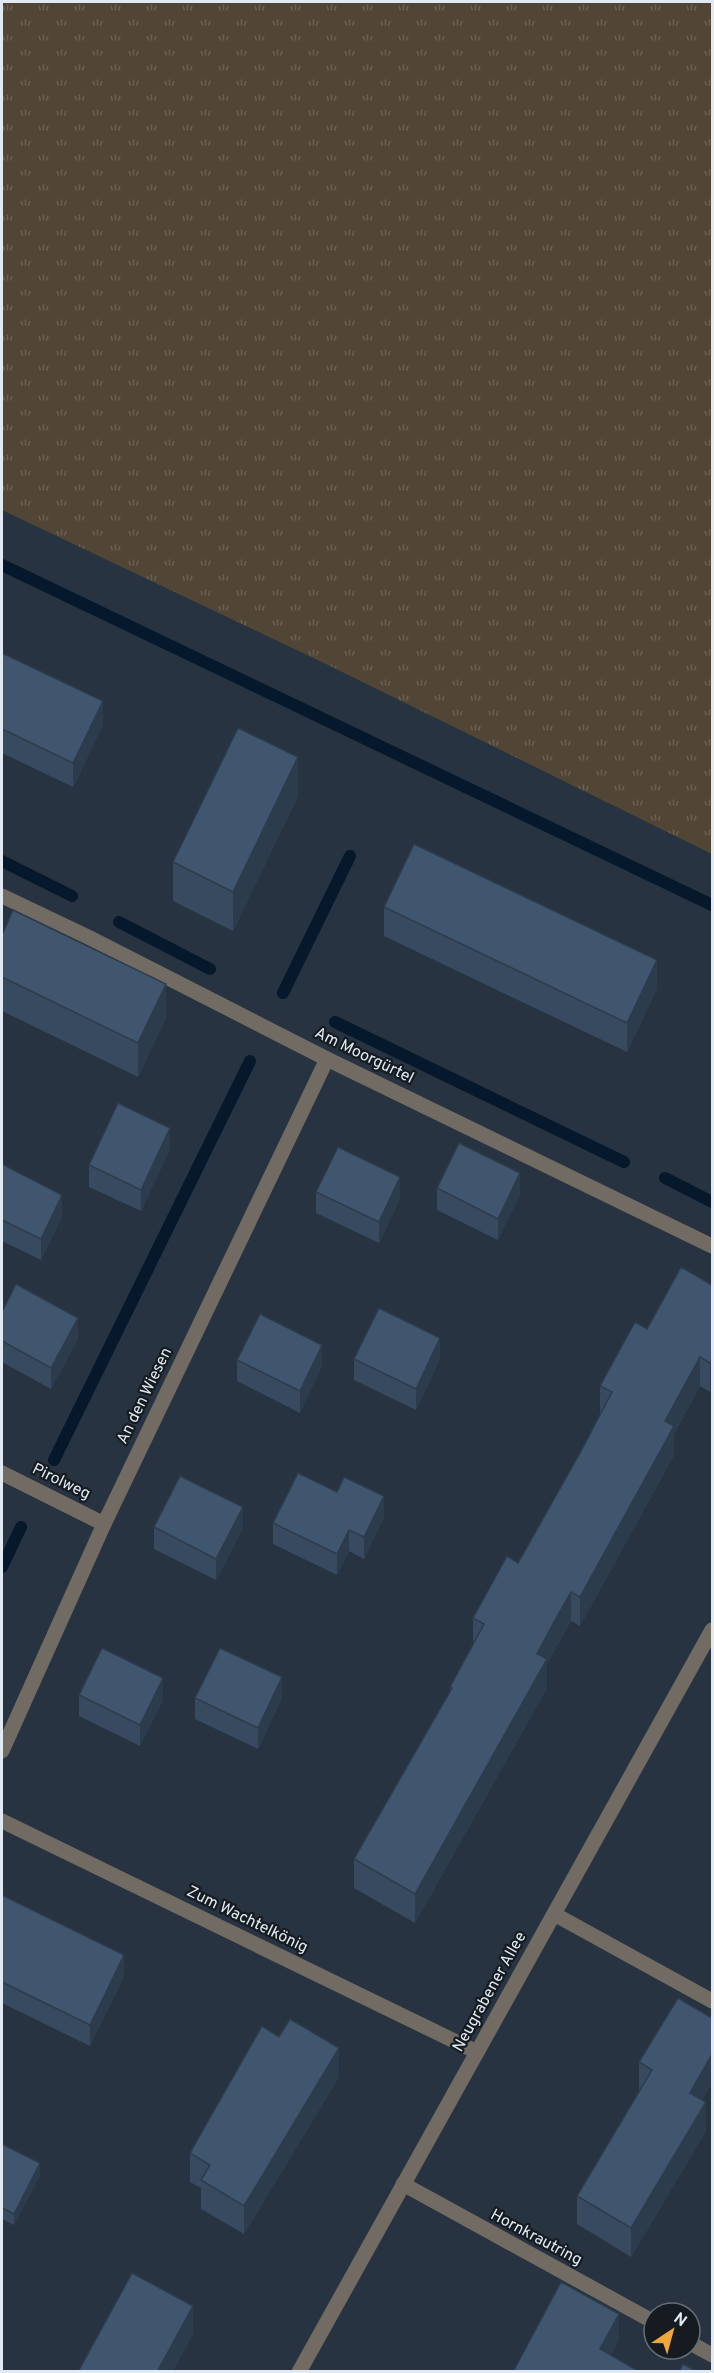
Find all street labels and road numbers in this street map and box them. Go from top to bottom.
street label: Am Moorgürtel [311,1023,417,1089]
street label: An den Wiesen [113,1344,177,1448]
street label: Pirolweg [29,1459,93,1505]
street label: Zum Wachtelkönig [183,1882,311,1958]
street label: Neugrabener Allee [449,1928,531,2056]
street label: Hornkrautring [487,2205,585,2271]

